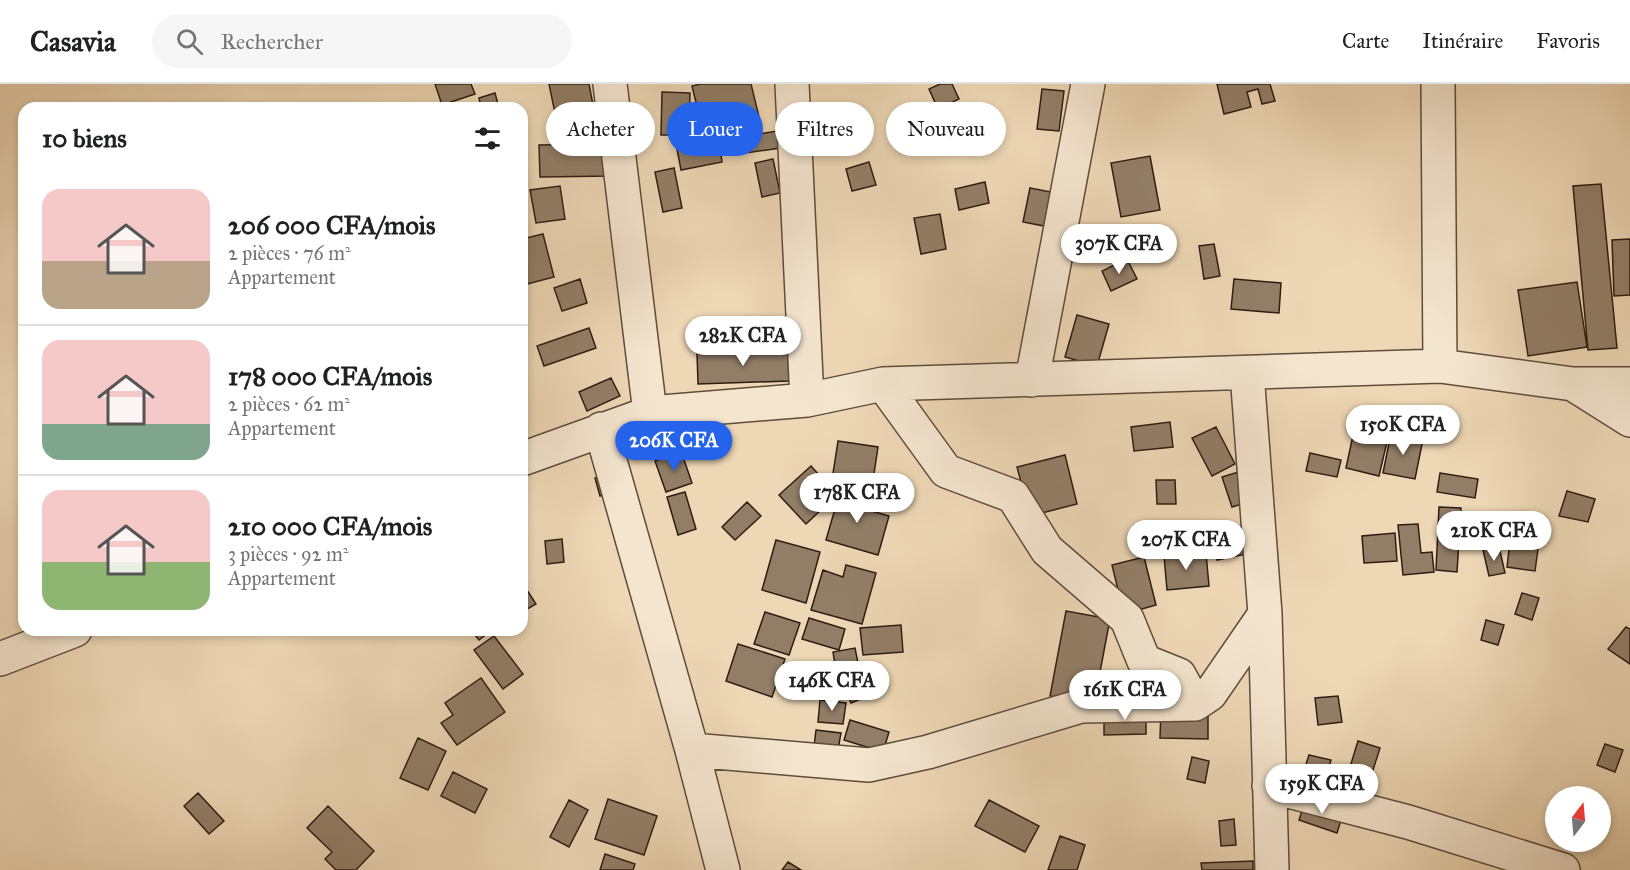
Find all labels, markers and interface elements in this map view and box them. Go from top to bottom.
search box [152,14,572,68]
text: Casavia [30,24,116,59]
icon: search [173,25,206,58]
text: Rechercher [221,28,323,55]
text: Carte [1342,28,1389,54]
text: Itinéraire [1422,28,1503,54]
text: Favoris [1536,28,1600,54]
chip: Acheter [546,102,655,156]
chip: Louer [667,102,763,156]
chip: Filtres [775,102,874,156]
chip: Nouveau [886,102,1006,156]
text: 10 biens [42,122,127,154]
icon: filters [471,122,504,155]
text: 206 000 CFA/mois [228,209,436,241]
icon: home [90,213,162,285]
pin: 307K CFA [1057,224,1181,275]
text: 307K CFA [1075,231,1163,255]
text: 2 pièces · 76 m² [228,241,351,265]
text: Appartement [228,265,336,289]
pin: 282K CFA [681,316,805,367]
text: 282K CFA [699,323,787,347]
text: 178 000 CFA/mois [228,360,432,392]
icon: home [90,364,162,436]
text: 2 pièces · 62 m² [228,392,350,416]
pin: 150K CFA [1341,405,1465,456]
text: 150K CFA [1360,412,1446,436]
text: Appartement [228,416,336,440]
pin: 206K CFA [612,421,736,472]
text: 206K CFA [629,428,719,452]
pin: 178K CFA [795,473,919,524]
text: 178K CFA [814,480,900,504]
text: 210 000 CFA/mois [228,510,432,542]
pin: 210K CFA [1432,511,1556,562]
icon: home [90,514,162,586]
text: 210K CFA [1450,518,1538,542]
pin: 207K CFA [1124,520,1248,571]
text: 207K CFA [1141,527,1231,551]
text: 3 pièces · 92 m² [228,542,349,566]
text: Appartement [228,566,336,590]
pin: 146K CFA [770,661,894,712]
text: 146K CFA [789,668,875,692]
pin: 161K CFA [1063,670,1187,721]
text: 161K CFA [1083,677,1167,701]
pin: 159K CFA [1260,764,1384,815]
text: 159K CFA [1279,771,1365,795]
north arrow [1545,786,1611,852]
map controls [1545,786,1611,852]

